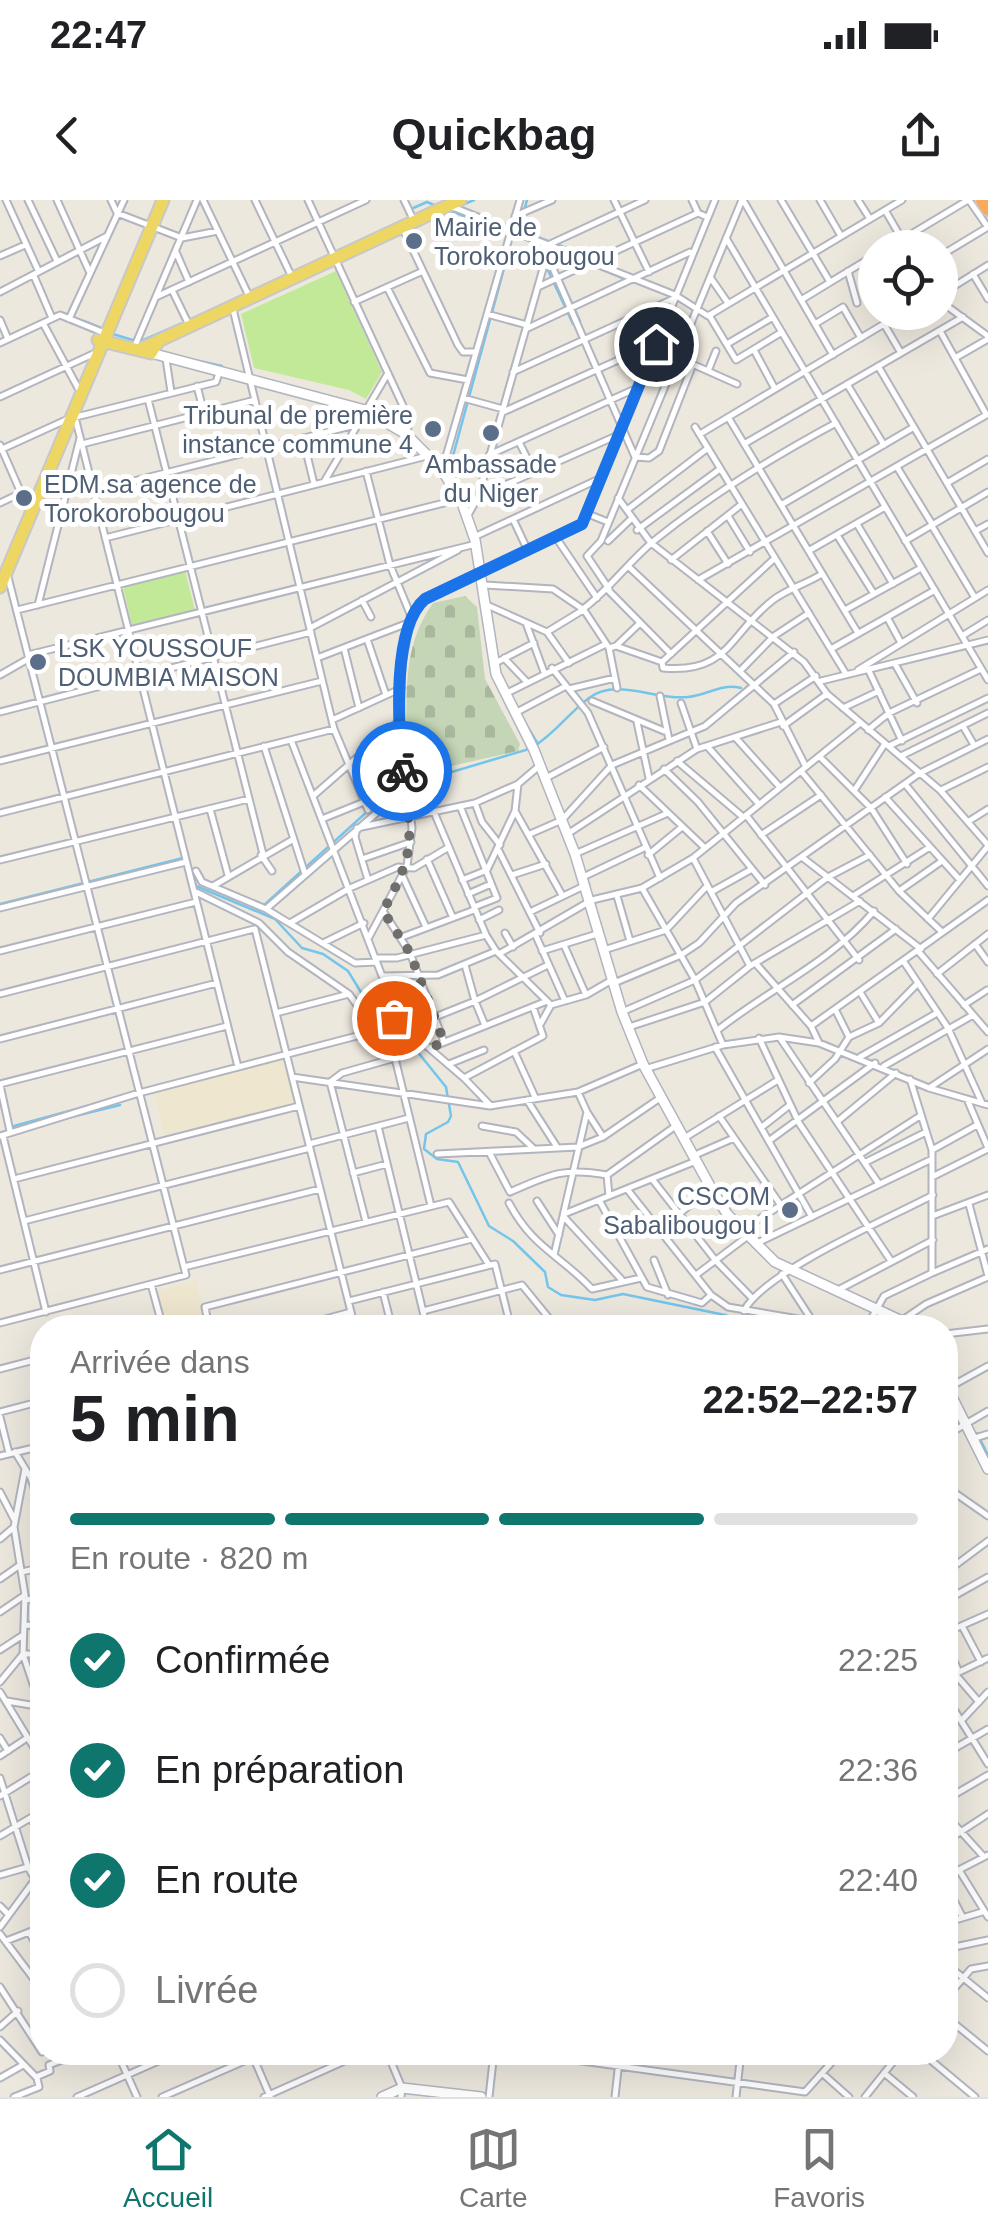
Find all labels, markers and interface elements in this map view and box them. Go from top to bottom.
text: 22:47 [50,14,147,56]
icon: back [40,108,95,163]
icon: share [893,108,948,163]
text: Quickbag [391,109,597,160]
place label: Mairie de Torokorobougou [434,213,615,270]
marker: Mairie de Torokorobougou [403,230,425,252]
map controls [858,230,958,330]
button: locate [858,230,958,330]
pin [614,302,699,387]
icon: home [629,317,684,372]
place label: Tribunal de première instance commune 4 [182,401,413,458]
marker: Tribunal de première instance commune 4 [422,418,444,440]
marker: Ambassade du Niger [480,422,502,444]
place label: Ambassade du Niger [425,450,557,507]
place label: EDM.sa agence de Torokorobougou [44,470,257,527]
marker: EDM.sa agence de Torokorobougou [13,487,35,509]
place label: LSK YOUSSOUF DOUMBIA MAISON [58,634,279,691]
marker: LSK YOUSSOUF DOUMBIA MAISON [27,651,49,673]
courier [352,721,452,821]
icon: bike [375,744,430,799]
pin [352,976,437,1061]
icon: bag [367,991,422,1046]
place label: CSCOM Sabalibougou I [603,1182,770,1239]
marker: CSCOM Sabalibougou I [779,1199,801,1221]
text: Arrivée dans [70,1344,250,1380]
text: 22:52–22:57 [702,1379,918,1421]
text: 5 min [70,1382,240,1455]
text: En route · 820 m [70,1540,308,1576]
icon: check [70,1633,125,1688]
text: Confirmée [155,1639,330,1681]
text: 22:25 [838,1642,918,1678]
icon: check [70,1743,125,1798]
text: En préparation [155,1749,404,1791]
text: 22:36 [838,1752,918,1788]
icon: check [70,1853,125,1908]
text: En route [155,1859,299,1901]
text: 22:40 [838,1862,918,1898]
text: Livrée [155,1969,259,2011]
tab: Accueil [123,2122,213,2214]
tab: Carte [459,2122,527,2214]
tab: Favoris [773,2122,865,2214]

